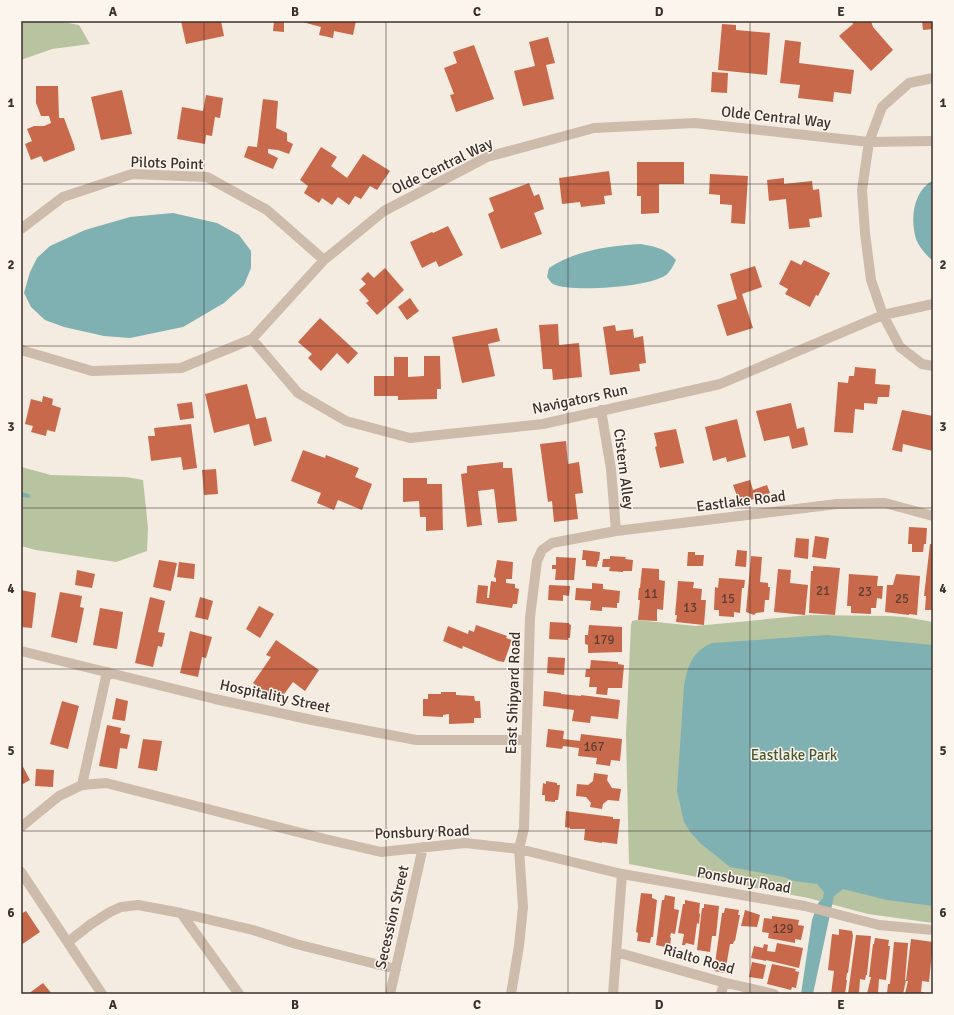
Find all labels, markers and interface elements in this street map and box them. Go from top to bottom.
text: A [109,4,118,20]
text: B [291,4,299,20]
text: C [473,4,481,20]
text: D [655,4,664,20]
text: E [837,4,845,20]
text: 1 [7,95,15,111]
text: 1 [939,95,947,111]
street label: Olde Central Way [720,102,832,132]
street label: Olde Central Way [389,134,495,198]
street label: Pilots Point [130,153,204,173]
text: 2 [7,257,15,273]
text: 2 [939,257,947,273]
street label: Navigators Run [531,380,629,418]
text: 3 [7,419,15,435]
text: 3 [939,419,947,435]
street label: Cistern Alley [610,428,638,510]
street label: Eastlake Road [695,487,787,515]
text: 4 [7,581,15,597]
text: 4 [939,581,947,597]
house number: 21 [816,583,830,599]
house number: 23 [858,584,872,600]
house number: 11 [644,586,658,602]
house number: 15 [721,591,735,607]
house number: 25 [895,591,909,607]
house number: 13 [683,600,697,616]
street label: East Shipyard Road [502,631,524,755]
house number: 179 [593,632,615,648]
street label: Hospitality Street [218,676,332,716]
house number: 167 [583,739,605,755]
text: 5 [7,743,15,759]
text: 5 [939,743,947,759]
park label: Eastlake Park [751,746,838,764]
street label: Ponsbury Road [374,821,470,843]
street label: Secession Street [371,863,413,971]
street label: Ponsbury Road [696,863,792,897]
text: 6 [7,905,15,921]
text: 6 [939,905,947,921]
house number: 129 [772,921,794,937]
street label: Rialto Road [661,940,737,978]
text: A [109,997,118,1013]
text: B [291,997,299,1013]
text: C [473,997,481,1013]
text: D [655,997,664,1013]
text: E [837,997,845,1013]

